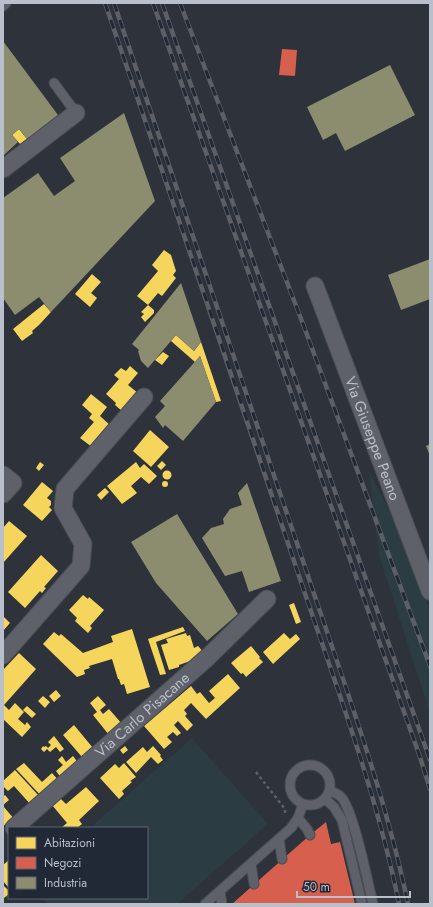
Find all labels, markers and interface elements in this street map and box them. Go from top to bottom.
street label: Via Giuseppe Peano [339,373,406,504]
street label: Via Carlo Pisacane [90,667,195,763]
legend [8,827,148,899]
text: Abitazioni [44,834,95,852]
text: Negozi [44,854,81,872]
scale bar [297,873,410,899]
text: Industria [44,874,87,892]
text: 50 m [303,878,330,896]

